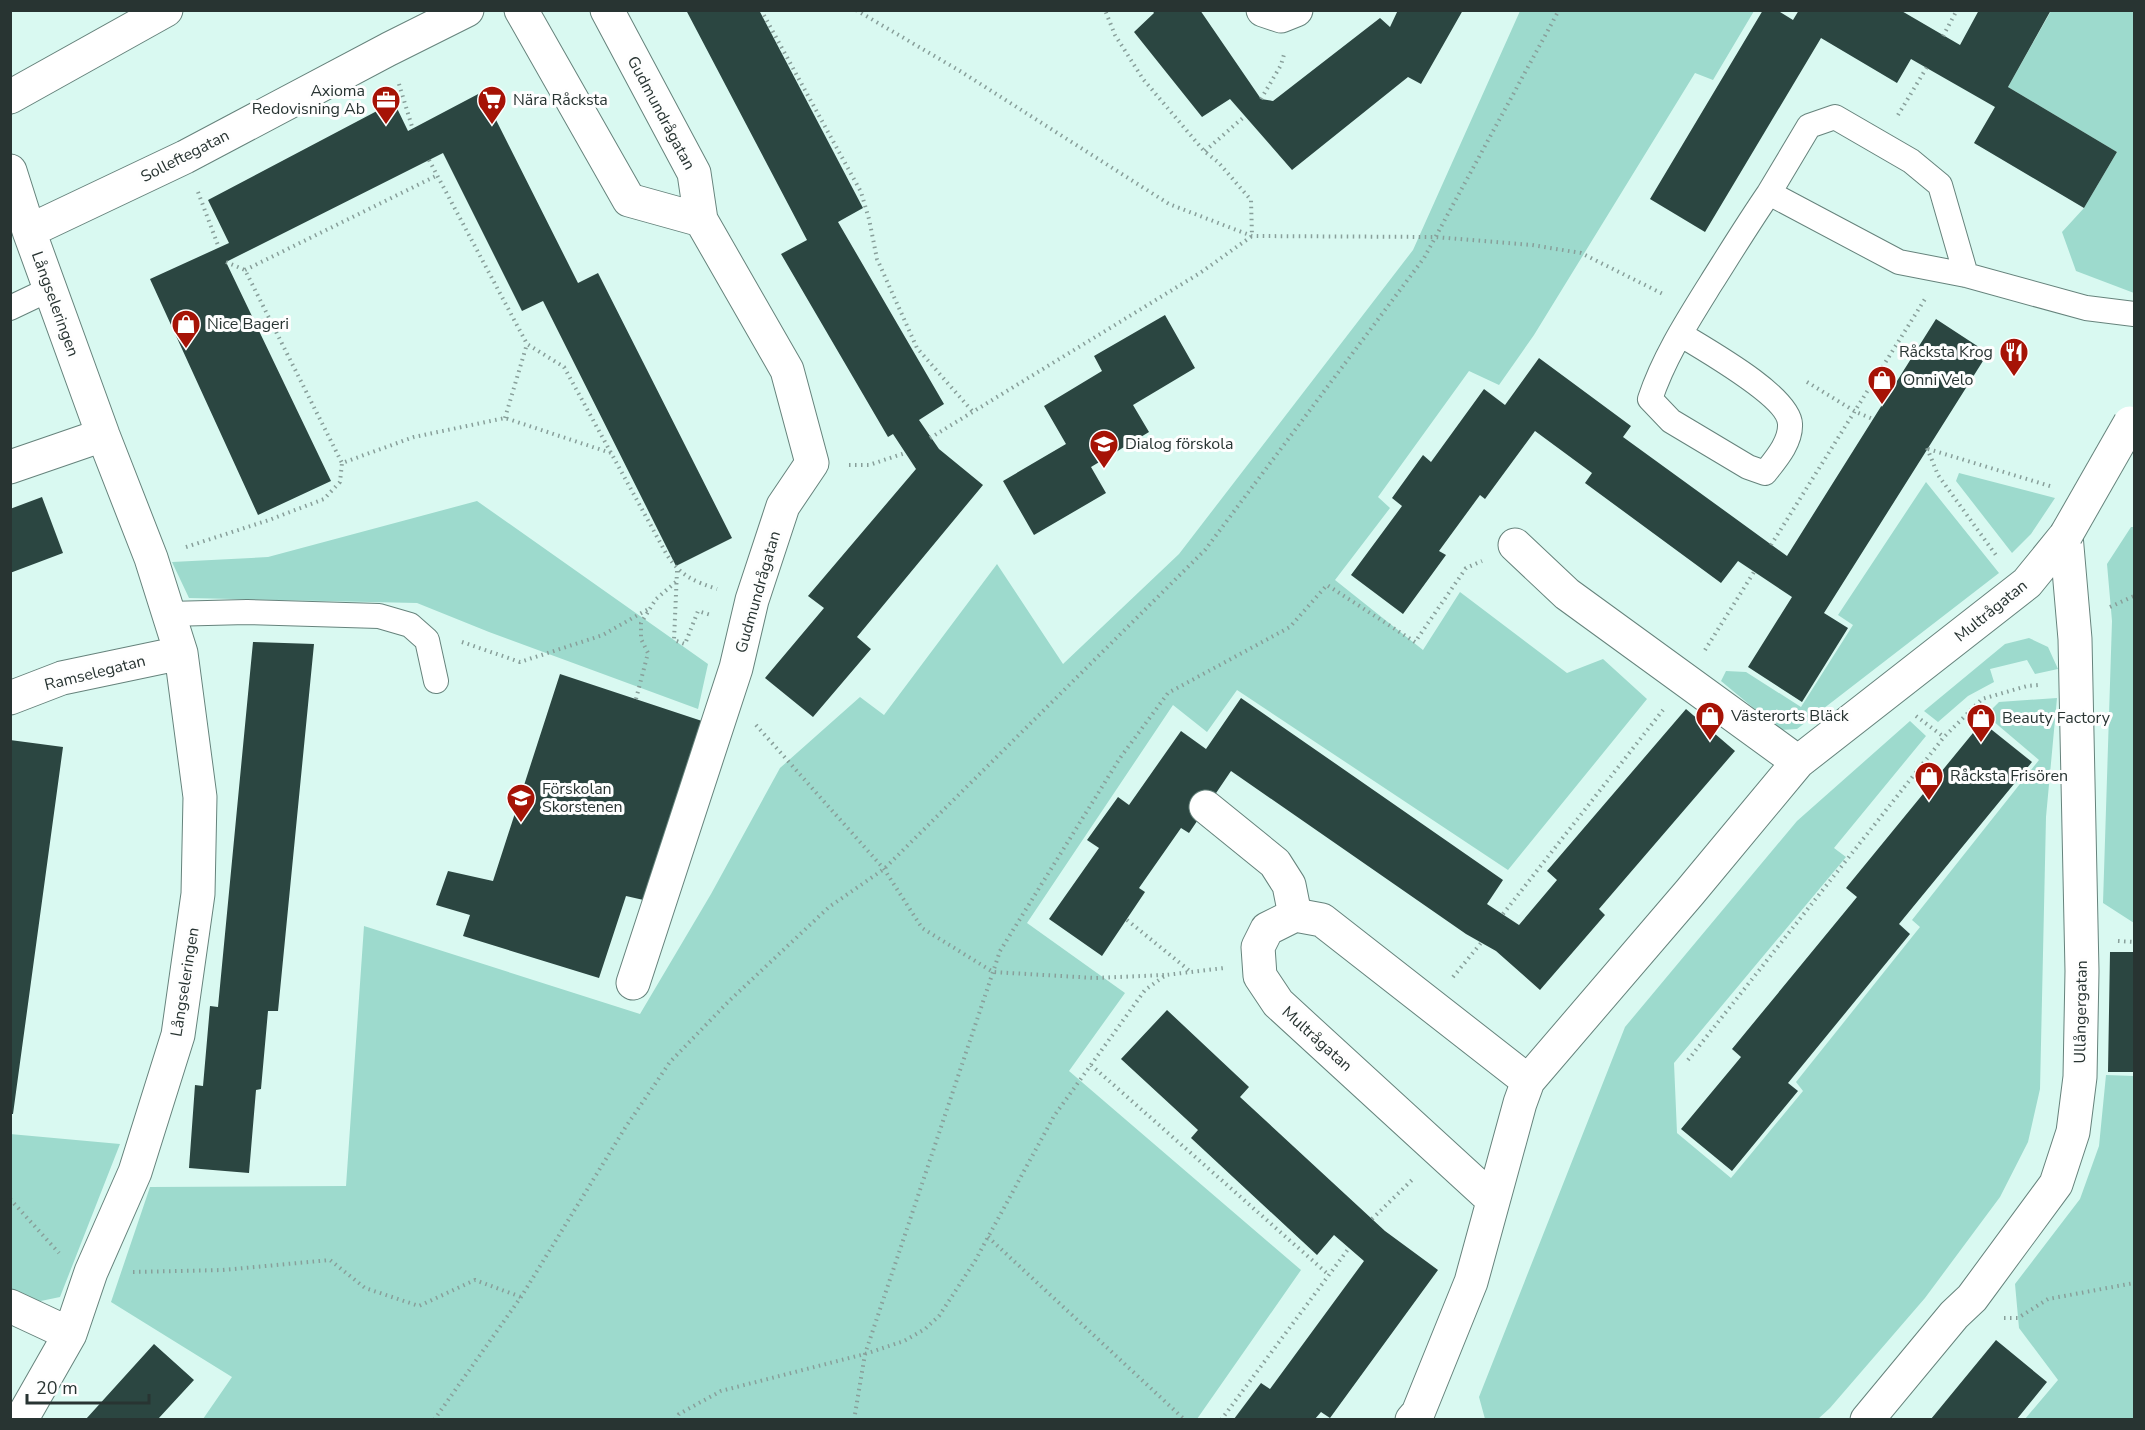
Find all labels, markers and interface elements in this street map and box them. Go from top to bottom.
street label: Gudmundrågatan [622,52,700,174]
place label: Axioma Redovisning Ab [252,80,365,120]
office icon: Axioma Redovisning Ab [370,84,402,126]
supermarket icon: Nära Råcksta [476,84,508,126]
place label: Nära Råcksta [513,89,608,111]
street label: Solleftegatan [137,124,233,188]
street label: Långseleringen [26,248,84,360]
shop icon: Nice Bageri [170,308,202,350]
place label: Nice Bageri [207,313,289,335]
restaurant icon: Råcksta Krog [1998,336,2030,378]
place label: Råcksta Krog [1899,341,1993,363]
shop icon: Onni Velo [1866,364,1898,406]
place label: Onni Velo [1903,369,1974,391]
school or university icon: Dialog förskola [1088,428,1120,470]
place label: Dialog förskola [1125,433,1233,455]
street label: Gudmundrågatan [730,528,786,656]
street label: Multrågatan [1950,575,2032,647]
street label: Ramselegatan [42,650,148,696]
shop icon: Västerorts Bläck [1694,700,1726,742]
shop icon: Beauty Factory [1965,702,1997,744]
place label: Västerorts Bläck [1730,705,1850,727]
place label: Beauty Factory [2002,707,2111,729]
shop icon: Råcksta Frisören [1913,760,1945,802]
place label: Råcksta Frisören [1950,765,2068,787]
place label: Förskolan Skorstenen [542,778,623,818]
school or university icon: Förskolan Skorstenen [505,782,537,824]
street label: Långseleringen [165,926,205,1038]
street label: Ullångergatan [2069,960,2093,1064]
street label: Multrågatan [1277,1001,1357,1077]
scale bar [27,1367,148,1405]
text: 20 m [36,1376,78,1400]

